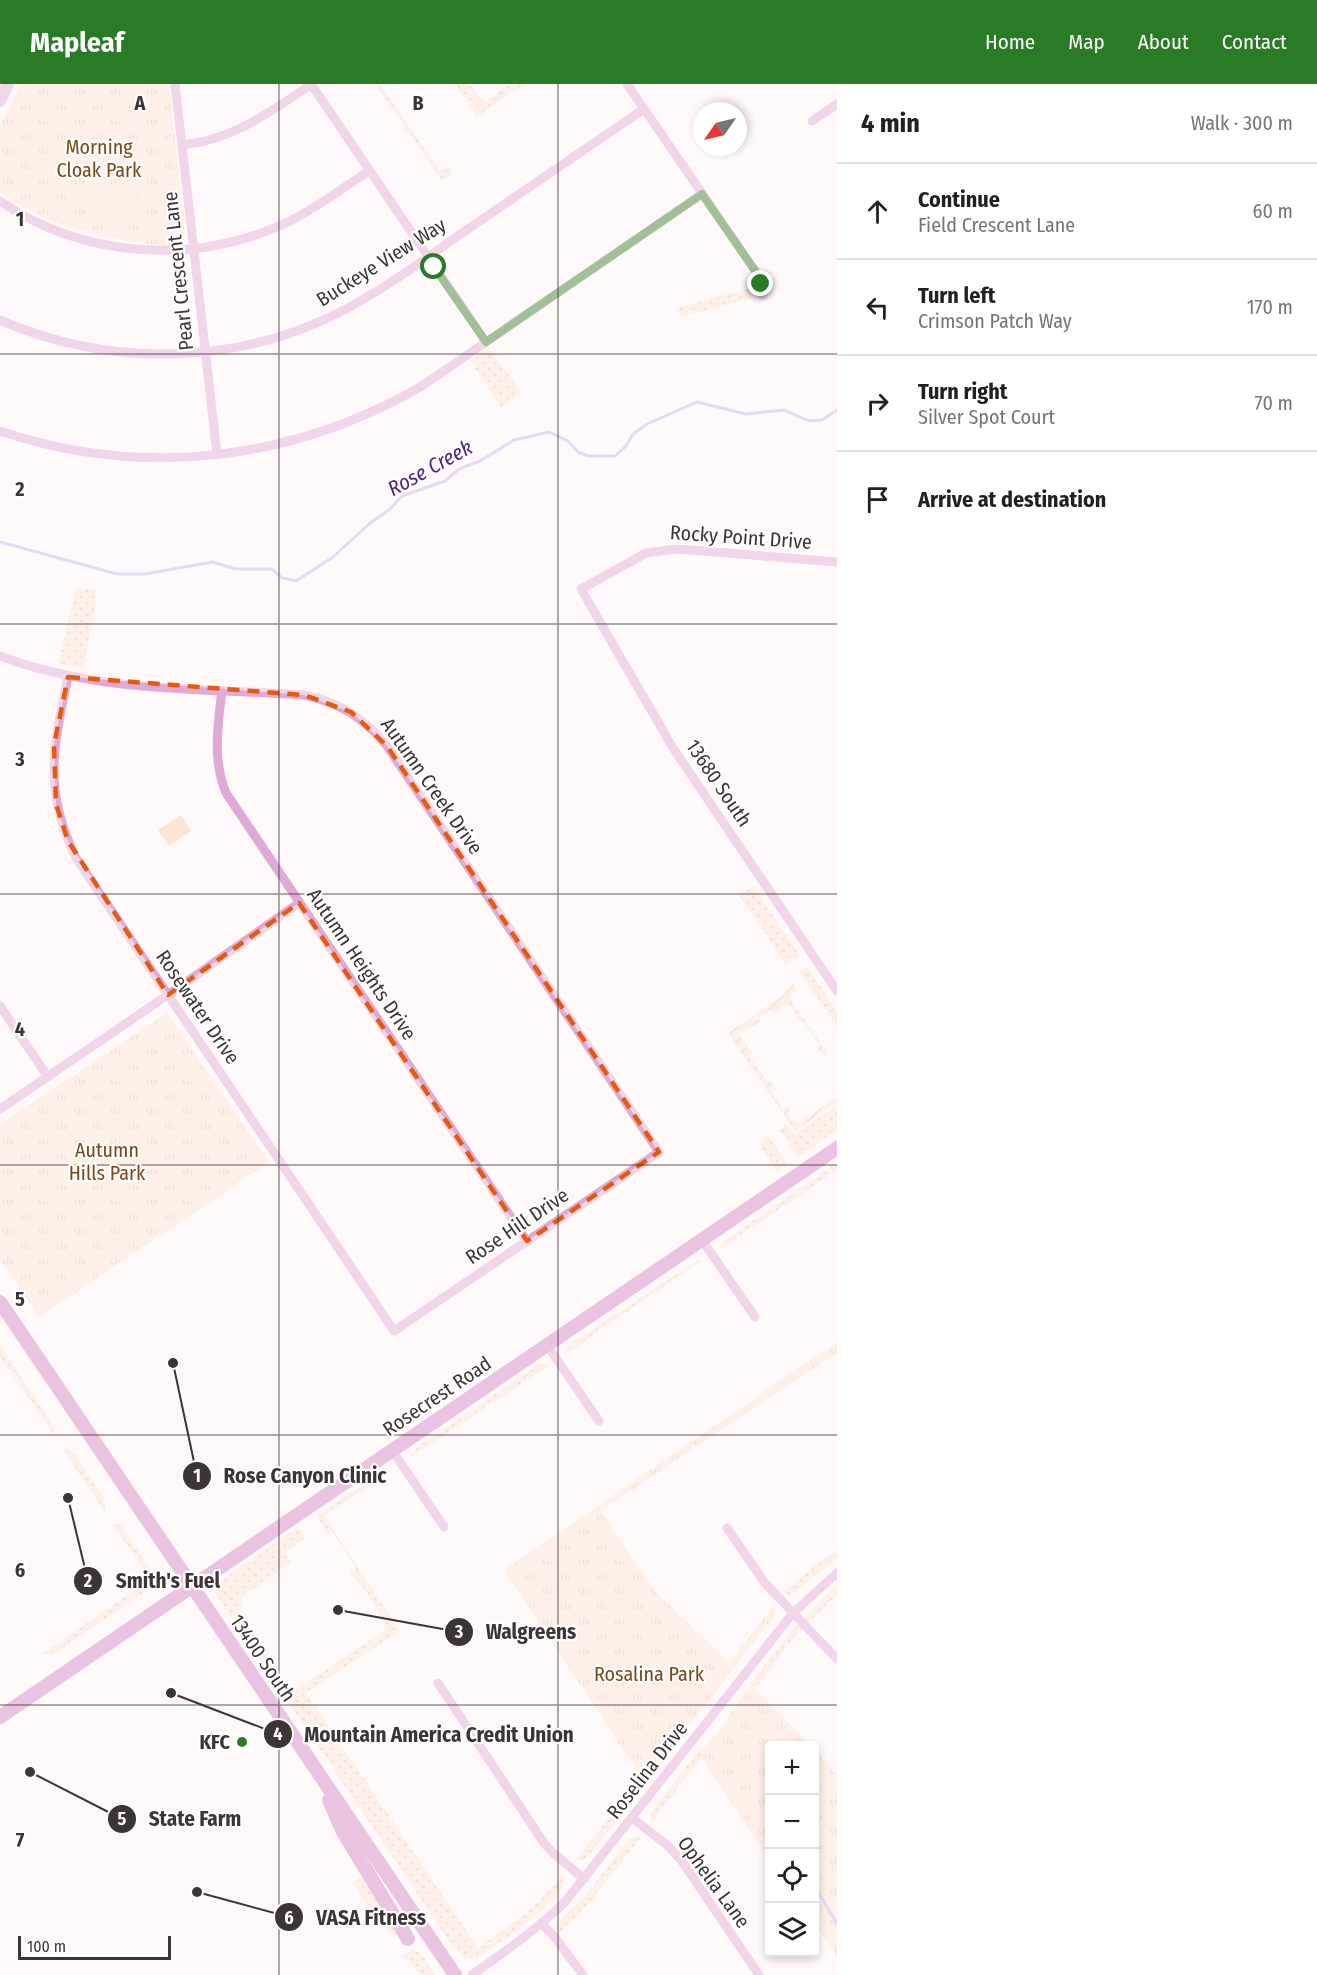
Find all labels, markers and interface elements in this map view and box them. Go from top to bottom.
text: Mapleaf [30,26,124,59]
text: Home [985,29,1035,55]
text: Map [1068,29,1105,55]
text: About [1138,29,1189,55]
text: Contact [1222,29,1287,55]
text: A [134,91,147,115]
text: B [412,91,424,115]
north arrow [693,102,747,156]
text: 4 min [861,108,920,139]
text: Walk · 300 m [1191,111,1293,135]
park label: Morning Cloak Park [57,135,142,182]
text: Continue [918,186,1000,213]
street label: Pearl Crescent Lane [158,190,198,352]
icon: ahead [861,195,894,228]
text: 60 m [1253,199,1293,223]
text: 1 [16,207,24,231]
street label: Buckeye View Way [312,213,450,311]
text: Field Crescent Lane [918,213,1075,237]
route start [420,253,446,279]
route end [747,270,773,296]
text: Turn left [918,282,996,309]
icon: left [861,291,894,324]
text: 170 m [1247,295,1293,319]
text: Crimson Patch Way [918,309,1072,333]
text: Turn right [918,378,1007,405]
icon: right [861,387,894,420]
text: 70 m [1255,391,1293,415]
text: Silver Spot Court [918,405,1055,429]
water label: Rose Creek [383,434,477,502]
text: 2 [14,477,25,501]
icon: arrive [861,483,894,516]
text: Arrive at destination [918,486,1106,513]
street label: Rocky Point Drive [669,520,813,554]
street label: Autumn Creek Drive [376,713,488,859]
street label: 13680 South [681,735,757,831]
text: 3 [14,747,25,771]
street label: Autumn Heights Drive [302,884,422,1044]
street label: Rosewater Drive [151,945,245,1069]
text: 4 [15,1017,25,1041]
park label: Autumn Hills Park [69,1138,146,1185]
street label: Rose Hill Drive [461,1183,573,1269]
text: 5 [15,1287,25,1311]
street label: Rosecrest Road [378,1351,496,1441]
callout: Rose Canyon Clinic [182,1456,399,1495]
text: Rose Canyon Clinic [223,1463,387,1489]
text: 1 [193,1465,201,1487]
text: 6 [15,1558,25,1582]
callout: Smith's Fuel [73,1562,232,1601]
text: Smith's Fuel [116,1568,220,1594]
text: 2 [83,1570,92,1592]
street label: 13400 South [225,1610,301,1706]
callout: Walgreens [444,1612,588,1651]
text: Walgreens [486,1619,576,1645]
text: 3 [454,1621,464,1643]
park label: Rosalina Park [594,1662,705,1686]
callout: Mountain America Credit Union [263,1715,586,1754]
street label: Roselina Drive [601,1716,693,1824]
text: Mountain America Credit Union [304,1722,574,1748]
text: 4 [273,1723,283,1745]
place label: KFC [199,1730,231,1754]
marker: KFC [235,1735,249,1749]
map controls [765,1741,819,1957]
button: + [765,1741,819,1795]
button: − [765,1795,819,1849]
callout: State Farm [107,1800,254,1839]
text: State Farm [149,1806,241,1832]
text: 5 [118,1808,127,1830]
text: 7 [16,1828,25,1852]
street label: Ophelia Lane [673,1832,755,1932]
button: locate [765,1849,819,1903]
callout: VASA Fitness [274,1898,438,1937]
button: layers [765,1903,819,1957]
text: VASA Fitness [315,1905,426,1931]
text: 6 [284,1907,294,1929]
scale bar [18,1933,171,1960]
text: 100 m [27,1937,66,1956]

